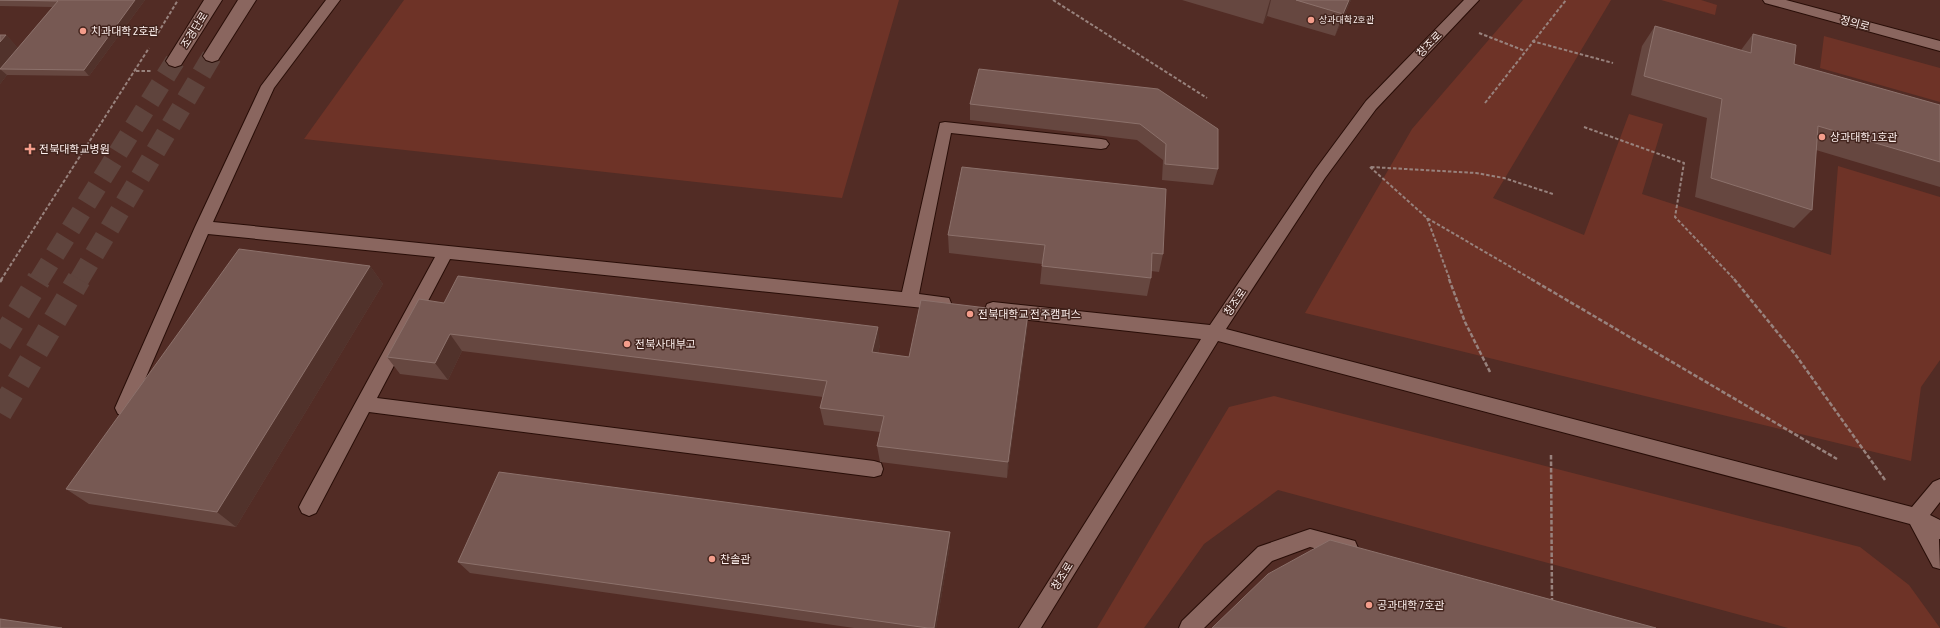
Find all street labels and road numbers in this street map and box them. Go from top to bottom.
street label: 조경단로 [178,10,210,50]
street label: 정의로 [1839,13,1871,33]
street label: 창조로 [1414,29,1444,59]
street label: 창조로 [1222,286,1248,318]
street label: 창조로 [1049,560,1075,592]

